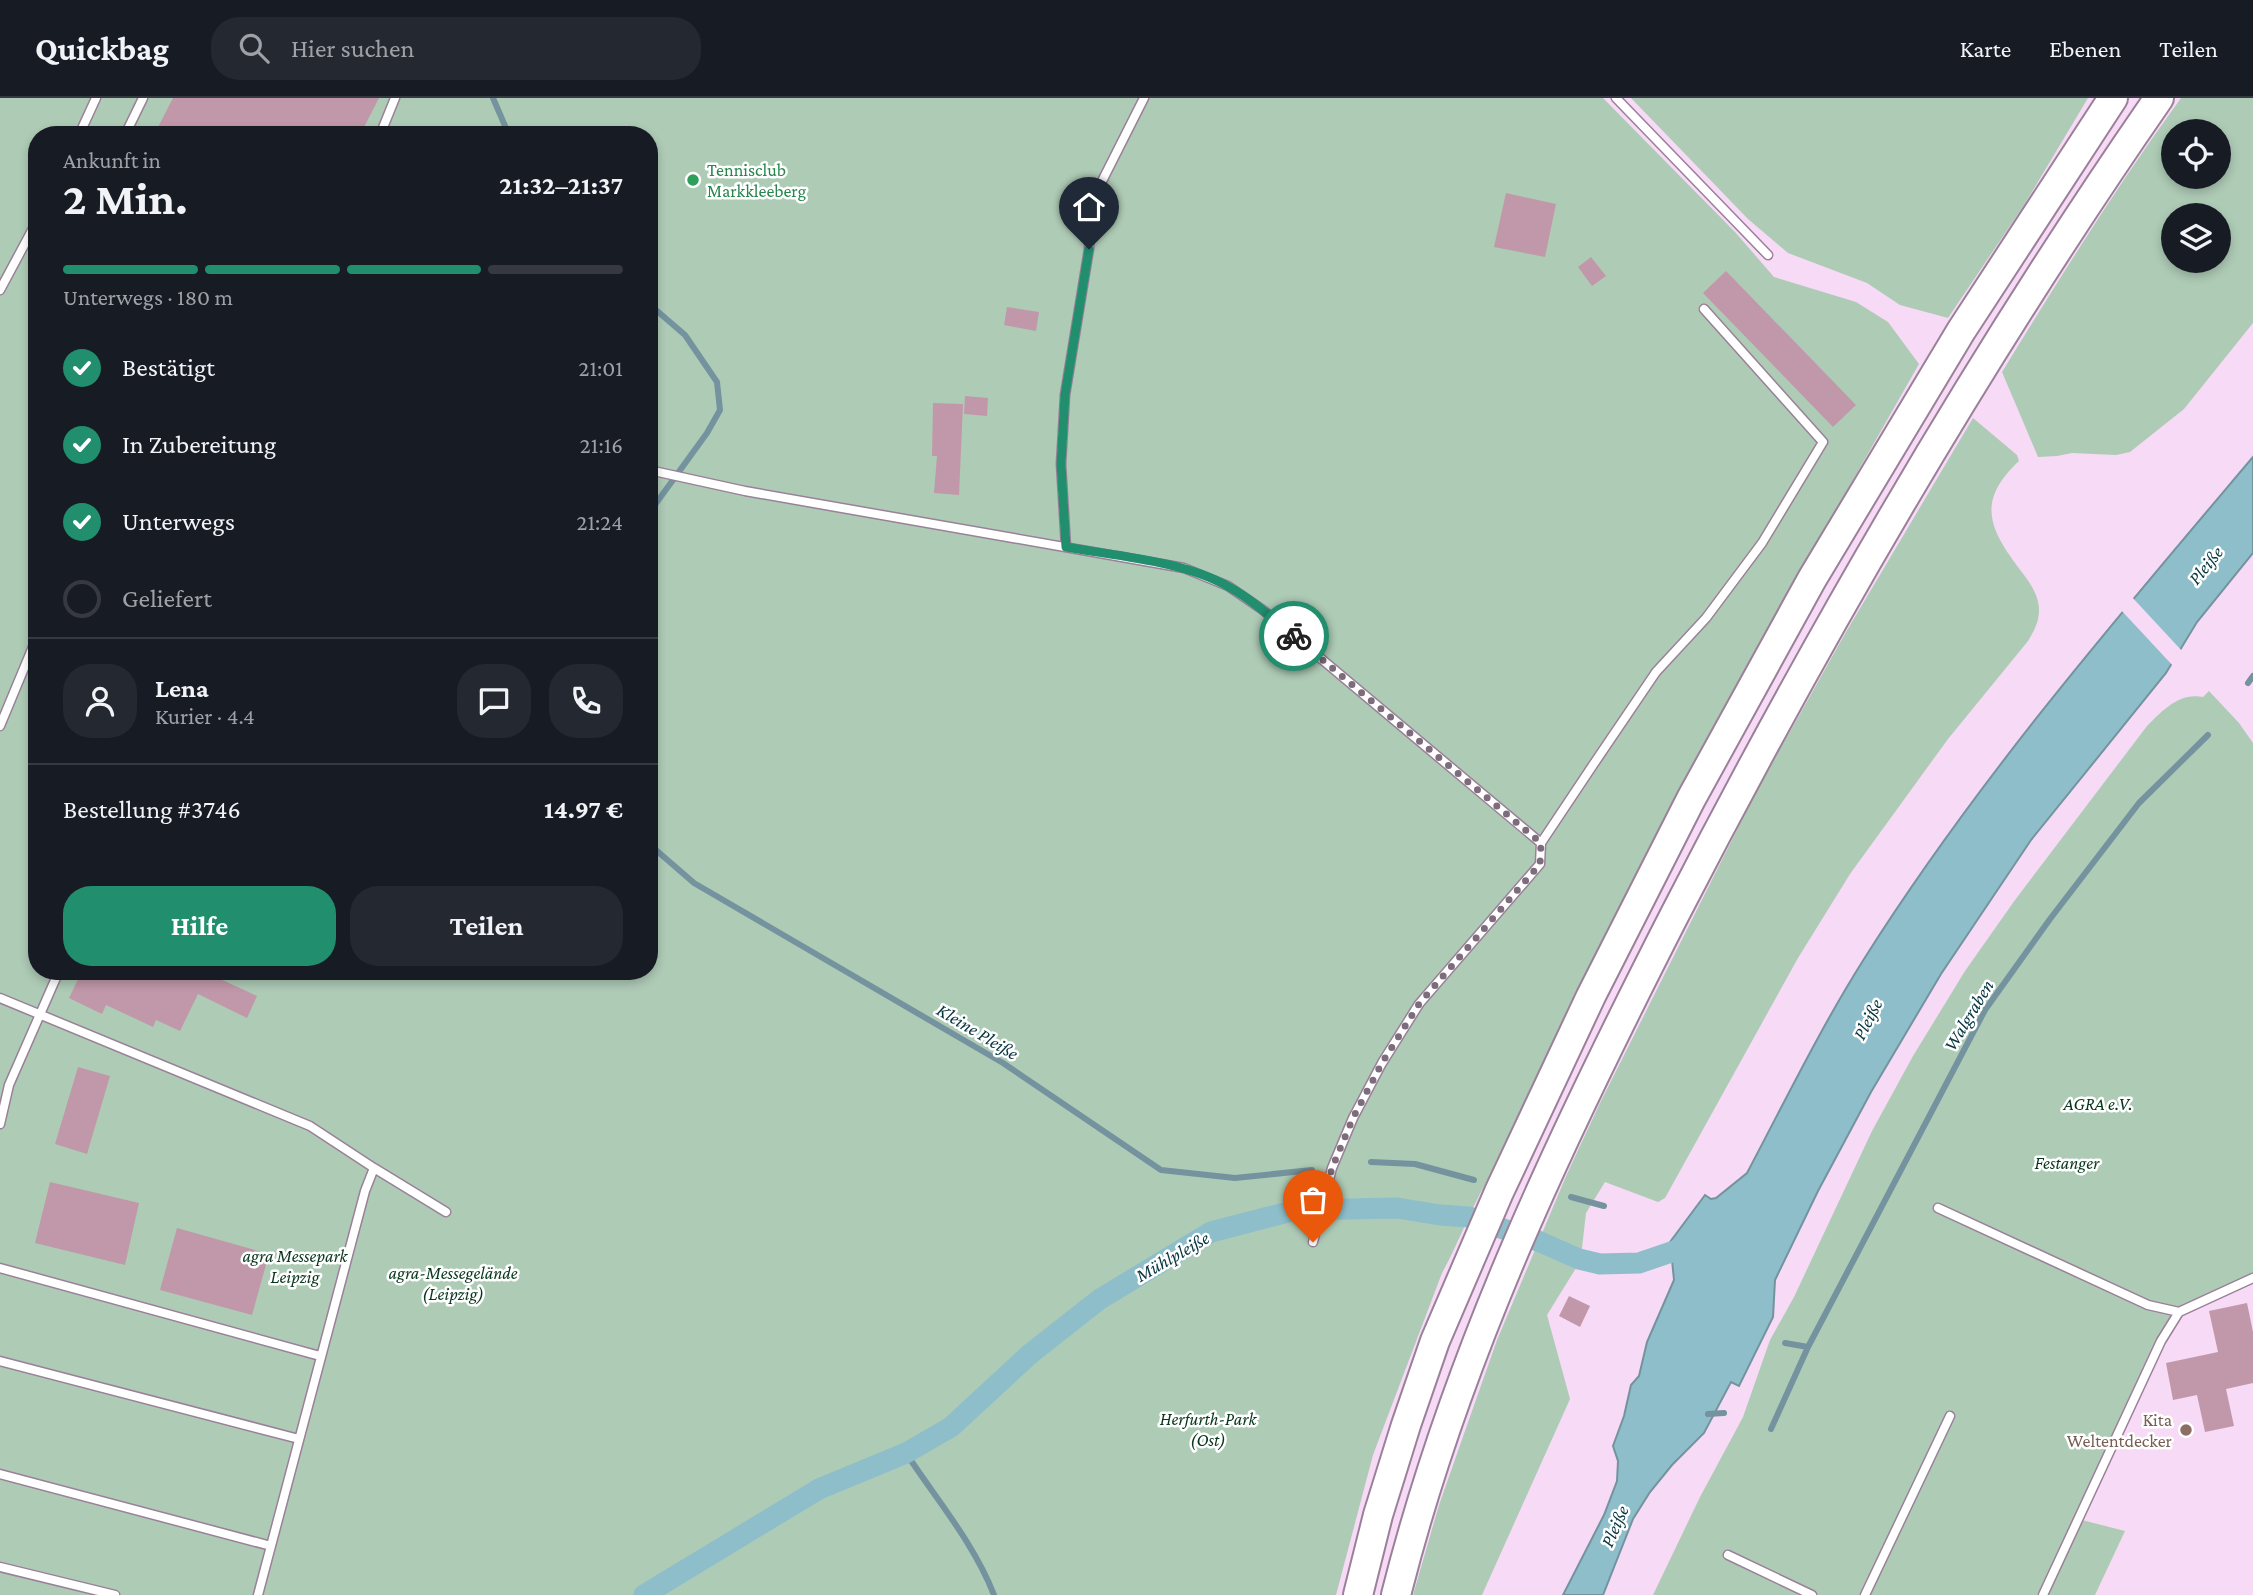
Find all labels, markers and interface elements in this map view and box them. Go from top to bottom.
search box [211,17,701,80]
icon: search [235,29,273,67]
text: Quickbag [35,30,169,67]
text: Hier suchen [291,34,414,63]
text: Karte [1960,35,2011,62]
text: Ebenen [2049,35,2121,62]
text: Teilen [2159,35,2218,62]
map controls [2161,119,2231,273]
button: locate [2161,119,2231,189]
text: Ankunft in [63,147,161,173]
place label: Tennisclub Markkleeberg [707,160,806,201]
text: 21:32–21:37 [499,171,623,200]
marker: Tennisclub Markkleeberg [685,172,701,188]
text: 2 Min. [63,173,188,224]
pin [1059,177,1119,249]
icon: home [1070,188,1108,226]
button: layers [2161,203,2231,273]
text: Unterwegs · 180 m [63,284,233,310]
icon: check [63,349,101,387]
text: Bestätigt [122,353,215,382]
text: 21:01 [579,355,623,381]
icon: check [63,426,101,464]
text: In Zubereitung [122,430,276,459]
text: 21:16 [580,432,623,458]
icon: check [63,503,101,541]
text: Unterwegs [122,507,235,536]
text: 21:24 [576,509,623,535]
water label: Pleiße [2184,542,2227,589]
text: Geliefert [122,584,212,613]
courier [1259,601,1329,671]
icon: bike [1275,617,1313,655]
button: person [63,664,137,738]
button: chat [457,664,531,738]
button: phone [549,664,623,738]
text: Lena [155,674,209,703]
text: Kurier · 4.4 [155,703,255,729]
text: Bestellung #3746 [63,795,241,824]
text: 14.97 € [544,795,623,824]
button: Hilfe [63,886,336,966]
button: Teilen [350,886,623,966]
water label: Walgraben [1939,976,1998,1055]
water label: Pleiße [1848,995,1887,1043]
water label: Kleine Pleiße [933,999,1022,1064]
park label: AGRA e.V. [2062,1094,2133,1114]
park label: Festanger [2035,1153,2100,1173]
pin [1283,1170,1343,1242]
icon: bag [1294,1181,1332,1219]
water label: Mühlpleiße [1131,1227,1213,1286]
park label: agra Messepark Leipzig [243,1246,349,1287]
park label: agra-Messegelände (Leipzig) [388,1263,518,1305]
park label: Herfurth-Park (Ost) [1160,1409,1257,1451]
place label: Kita Weltentdecker [2067,1410,2173,1451]
marker: Kita Weltentdecker [2178,1422,2194,1438]
water label: Pleiße [1596,1502,1633,1550]

